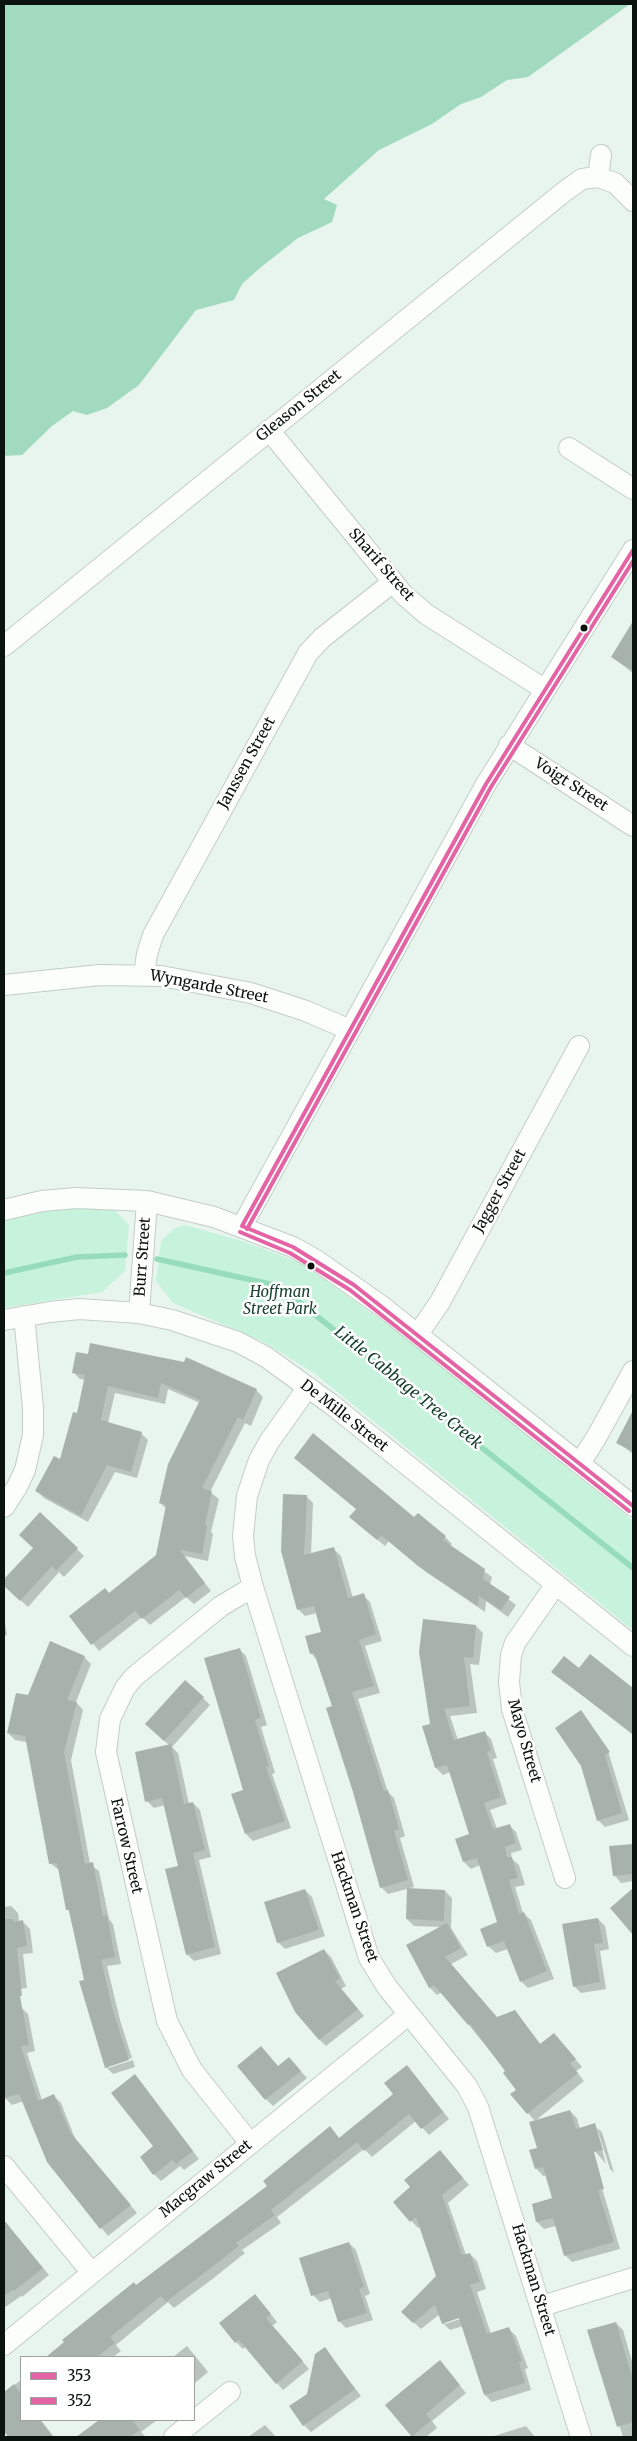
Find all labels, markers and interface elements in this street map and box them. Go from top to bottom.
street label: Gleason Street [253,366,345,446]
street label: Sharif Street [345,525,417,605]
unlabelled marker [579,623,589,633]
street label: Janssen Street [214,714,280,812]
street label: Voigt Street [531,755,611,815]
street label: Wyngarde Street [148,967,270,1007]
street label: Jagger Street [470,1146,530,1236]
street label: Burr Street [131,1217,155,1297]
unlabelled marker [306,1261,316,1271]
park label: Hoffman Street Park [243,1284,317,1319]
water label: Little Cabbage Tree Creek [330,1323,486,1453]
street label: De Mille Street [297,1376,391,1456]
street label: Mayo Street [503,1697,545,1785]
street label: Farrow Street [106,1796,146,1896]
street label: Hackman Street [327,1849,381,1965]
street label: Macgraw Street [156,2136,256,2222]
street label: Hackman Street [507,2222,559,2338]
legend [20,2356,195,2421]
text: 353 [67,2366,91,2385]
text: 352 [67,2391,92,2410]

